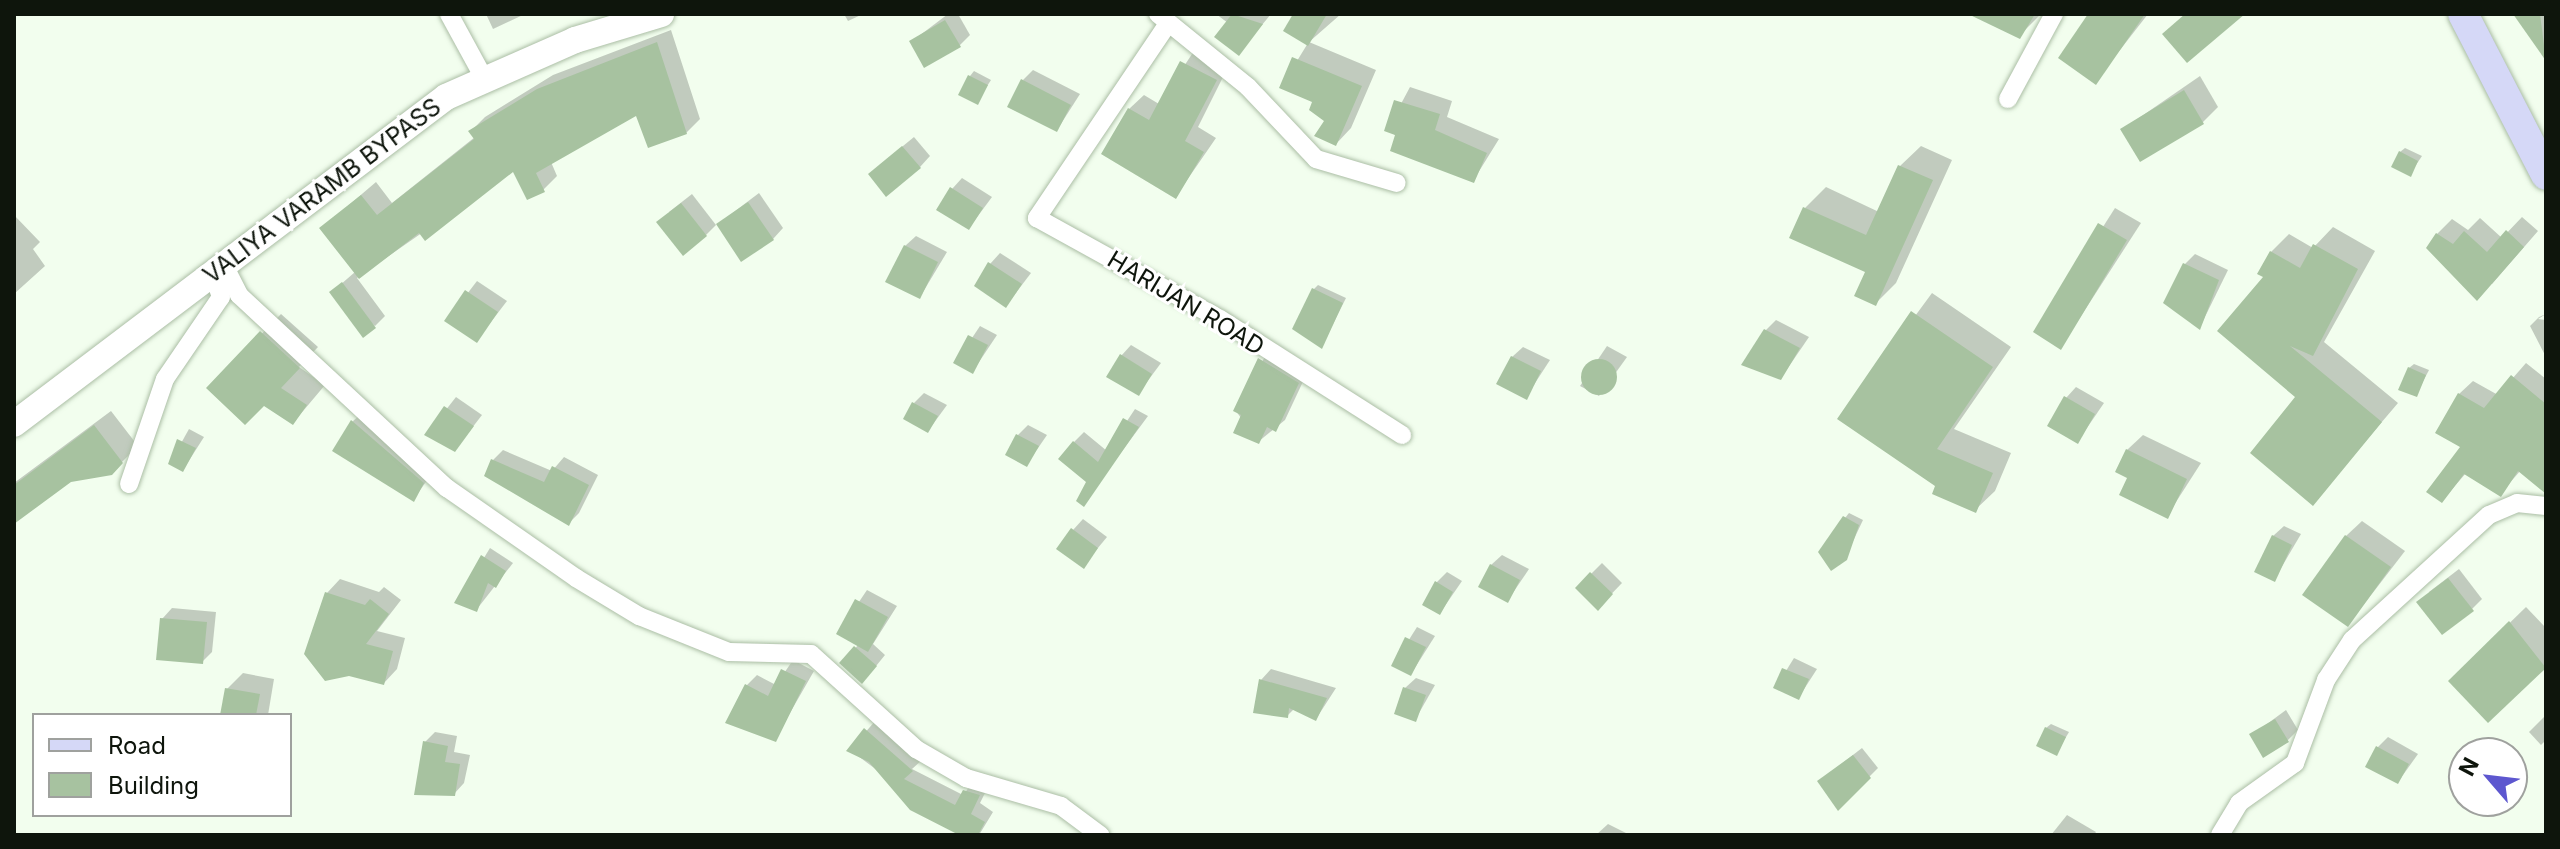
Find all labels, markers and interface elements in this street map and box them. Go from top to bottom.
street label: VALIYA VARAMB BYPASS [198,92,446,290]
street label: HARIJAN ROAD [1102,245,1270,361]
legend [32,713,292,817]
text: Road [108,731,166,760]
north arrow [2448,737,2528,817]
text: N [2453,753,2484,780]
text: Building [108,771,199,800]

